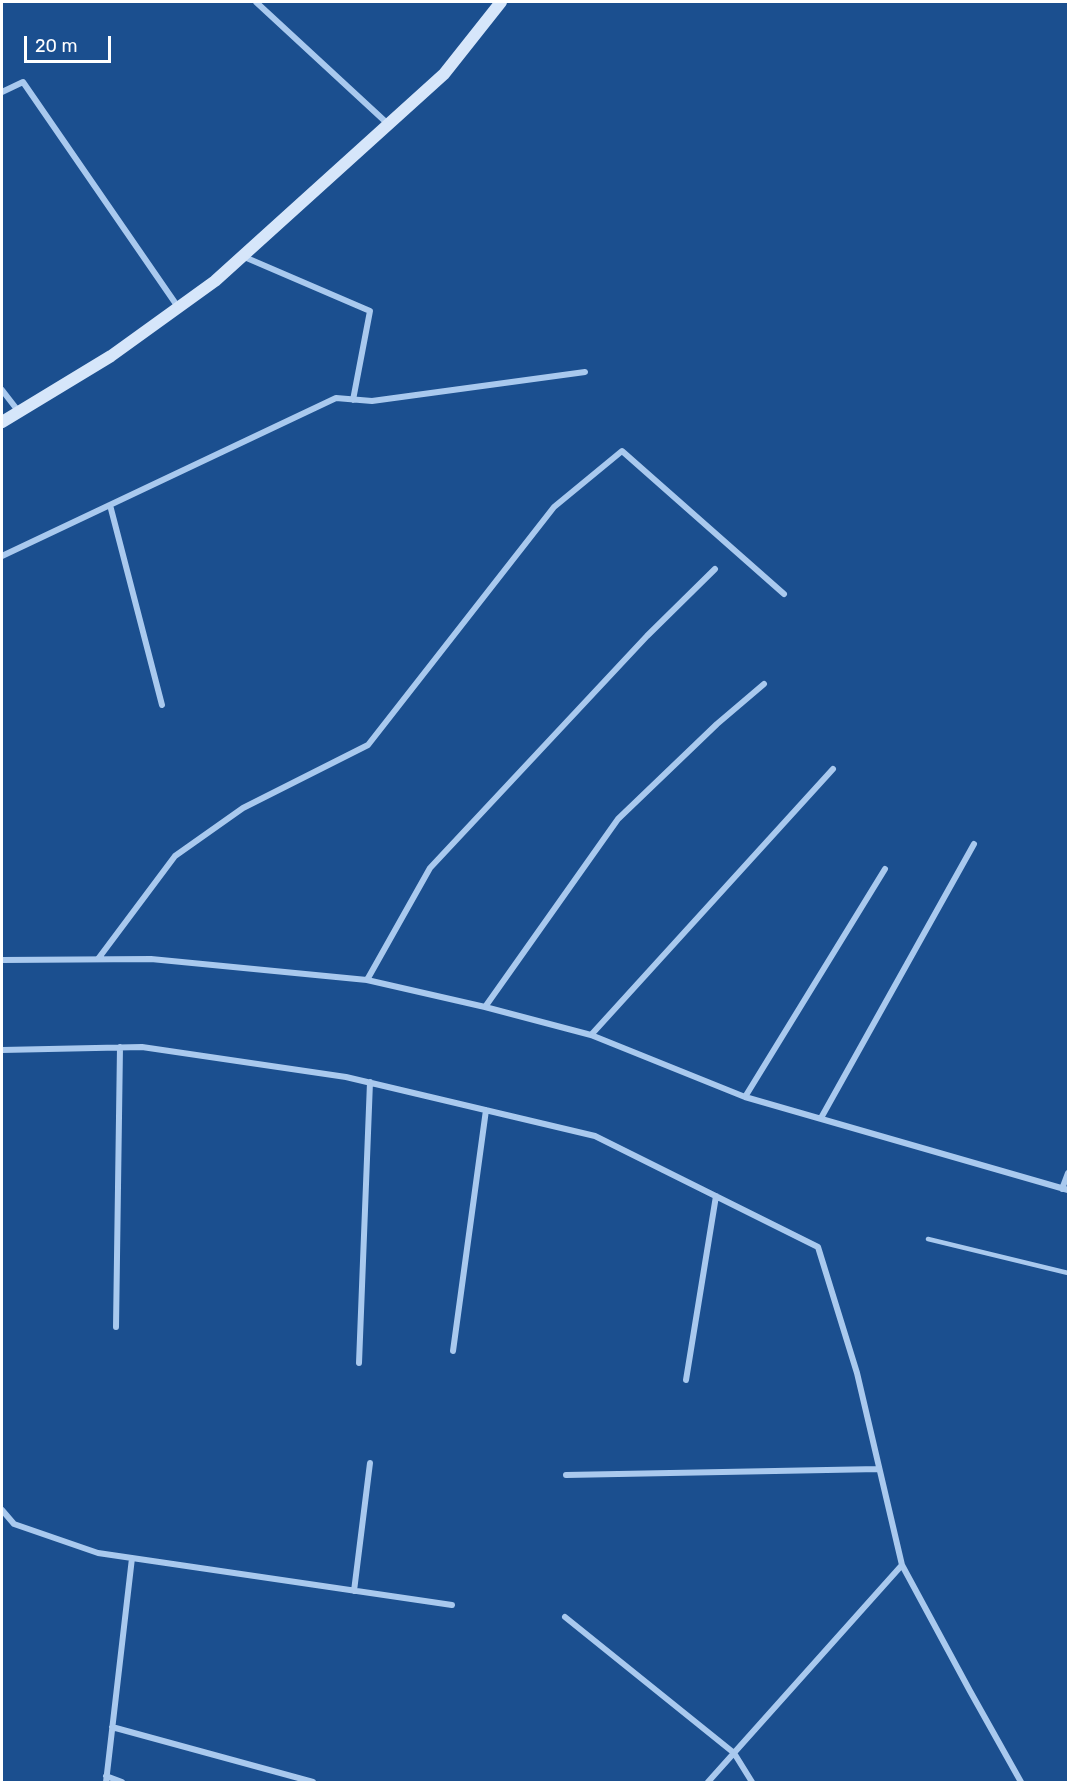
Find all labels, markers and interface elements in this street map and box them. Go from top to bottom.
scale bar [27,24,114,62]
text: 20 m [35,35,77,57]

